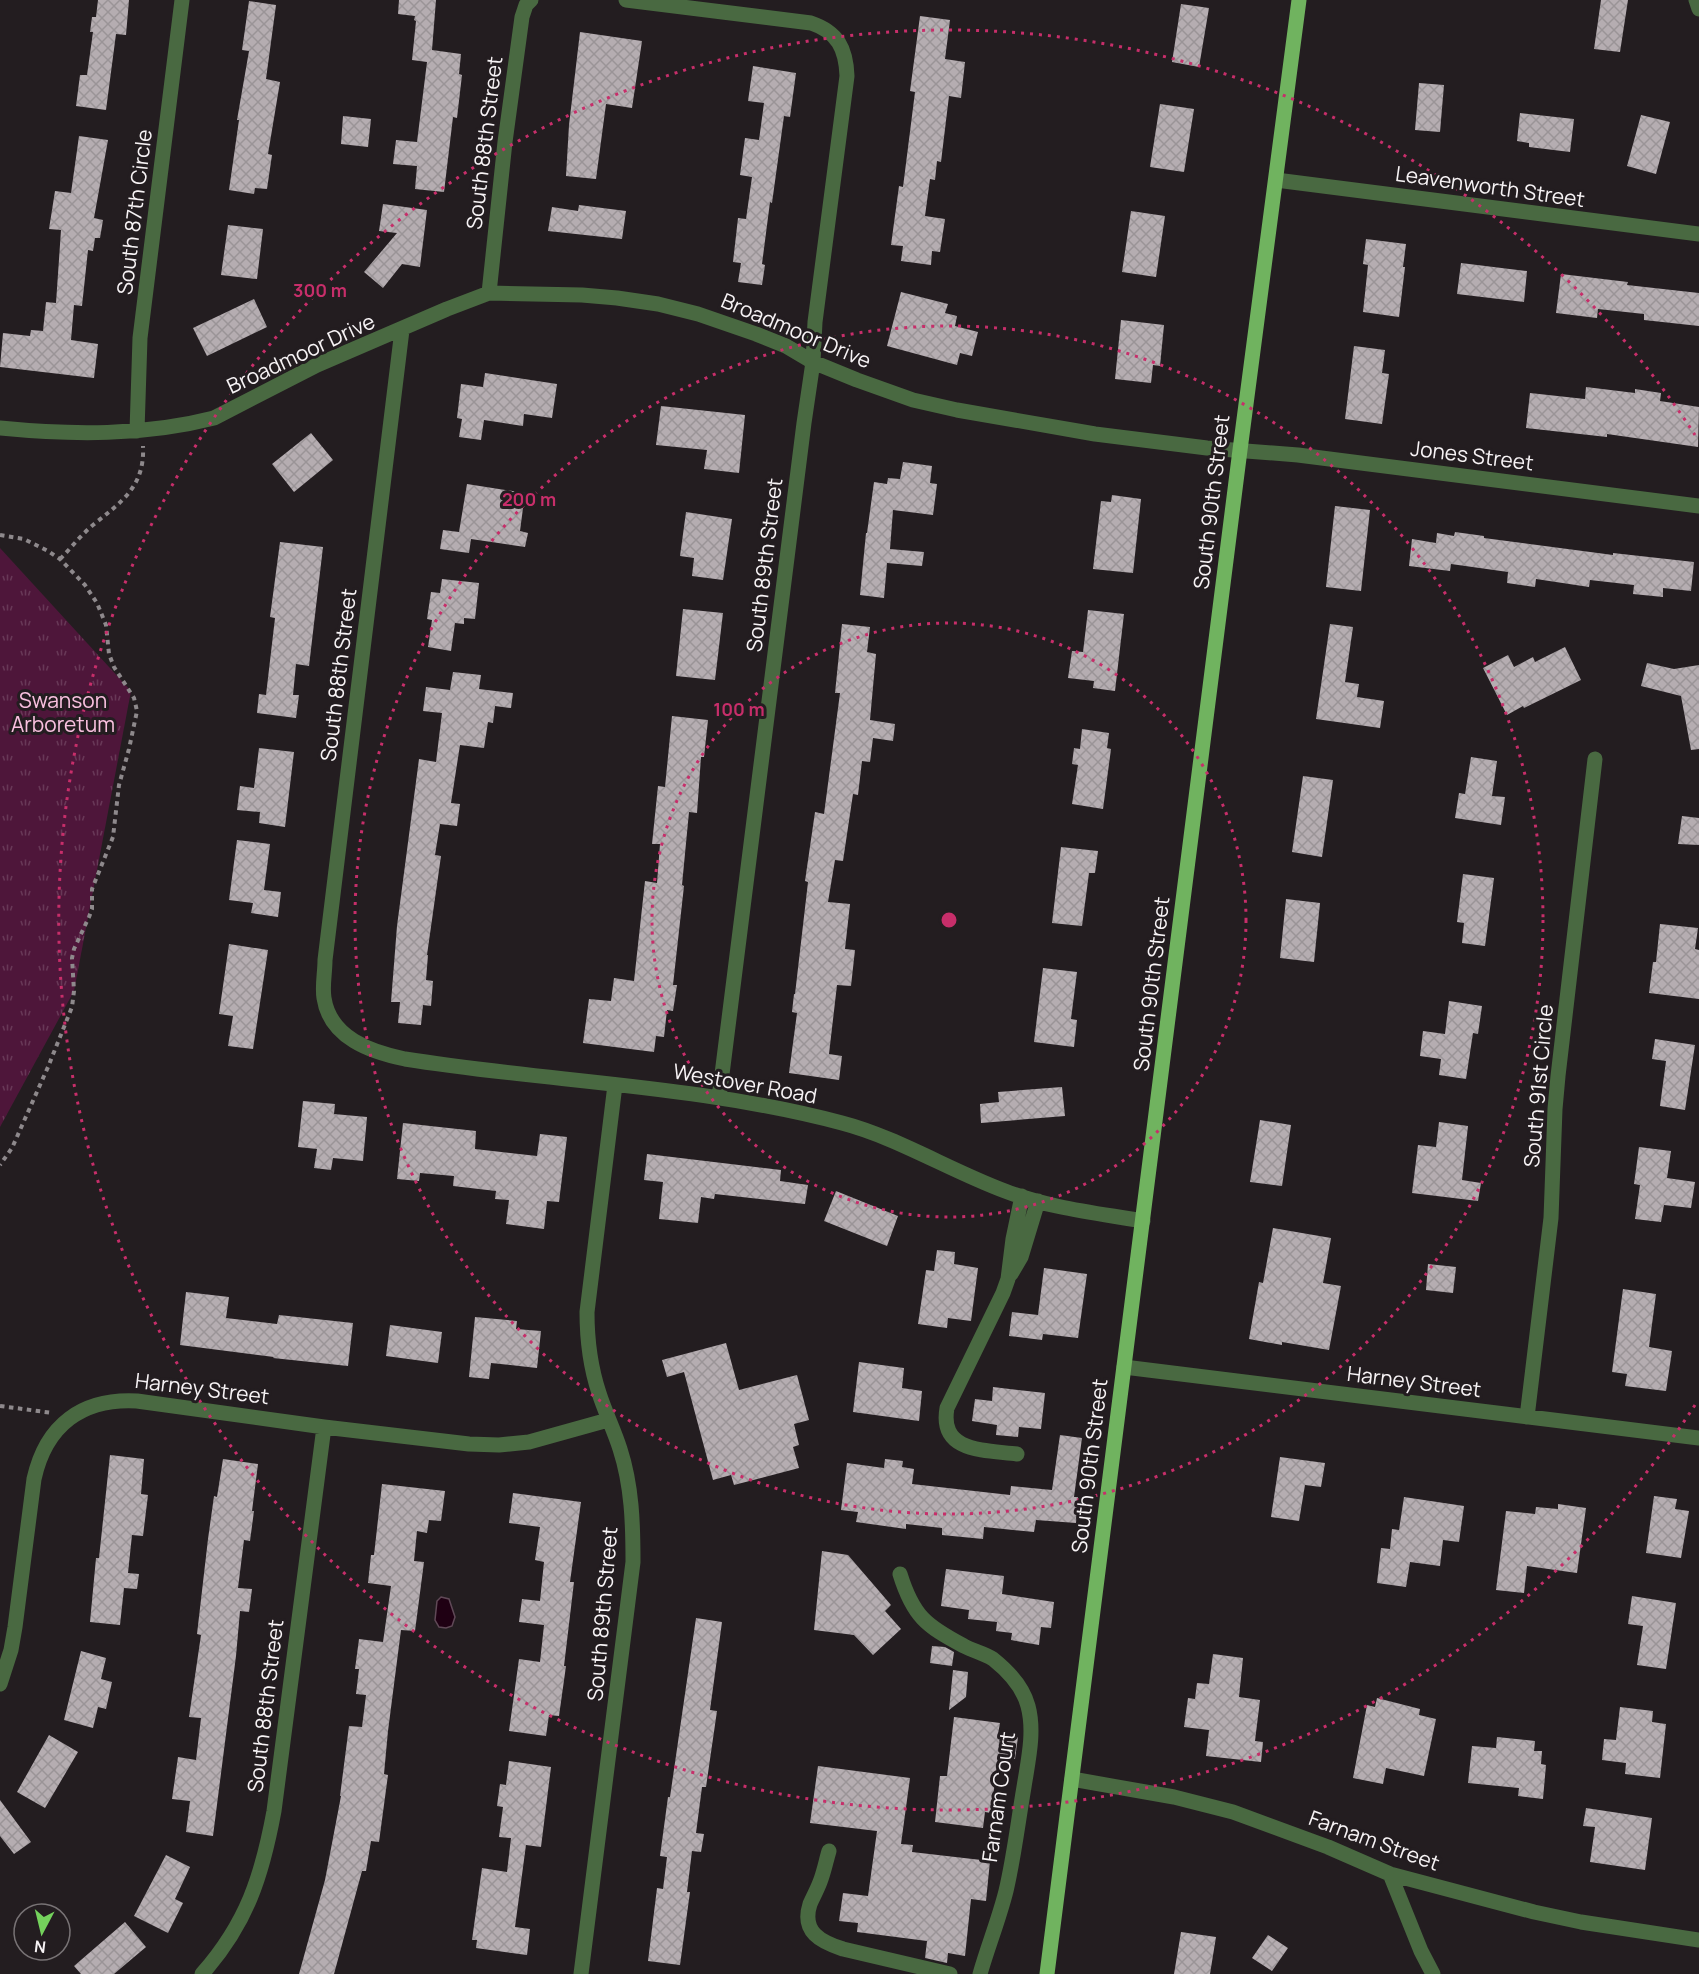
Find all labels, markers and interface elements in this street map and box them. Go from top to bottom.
street label: South 88th Street [460,55,509,231]
street label: South 87th Circle [110,128,158,296]
street label: Leavenworth Street [1394,159,1587,213]
text: 300 m [293,278,347,302]
street label: Broadmoor Drive [717,286,876,374]
street label: Broadmoor Drive [222,307,379,400]
street label: South 90th Street [1186,413,1236,591]
street label: Jones Street [1409,434,1535,476]
street label: South 89th Street [739,476,789,653]
text: 200 m [502,487,556,511]
street label: South 88th Street [314,587,363,763]
park label: Swanson Arboretum [11,686,115,738]
text: 100 m [713,697,765,721]
street label: South 90th Street [1126,895,1176,1073]
centre of rings [939,910,959,930]
street label: South 91st Circle [1517,1003,1559,1169]
street label: Westover Road [671,1057,819,1109]
street label: Harney Street [1345,1359,1483,1403]
street label: Harney Street [133,1366,271,1410]
street label: South 90th Street [1064,1377,1114,1555]
street label: South 89th Street [580,1526,624,1702]
street label: South 88th Street [241,1618,290,1794]
street label: Farnam Court [975,1730,1021,1864]
street label: Farnam Street [1305,1803,1444,1877]
north arrow [12,1902,72,1962]
text: N [33,1935,47,1959]

